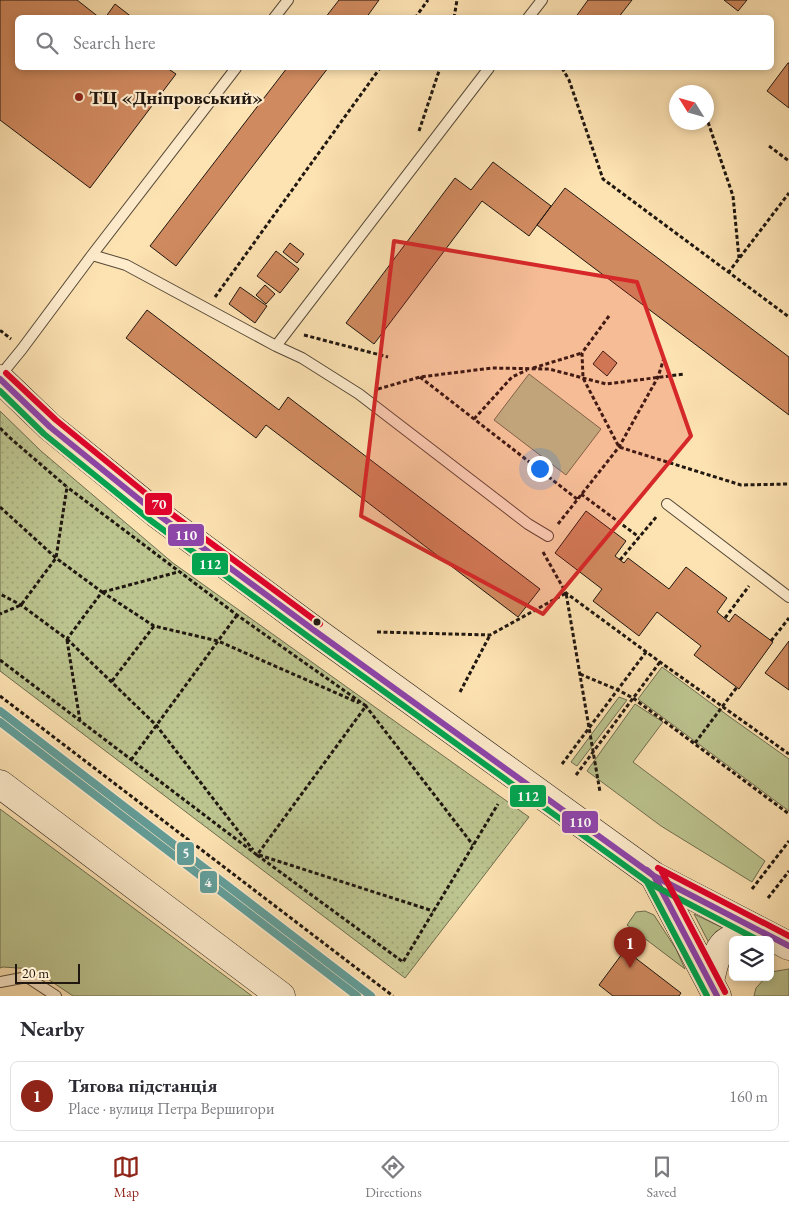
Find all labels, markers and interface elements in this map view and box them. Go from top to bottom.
search box [15,15,774,70]
icon: search [33,29,61,57]
text: Search here [73,30,155,55]
place label: ТЦ «Дніпровський» [89,85,263,110]
north arrow [669,85,714,130]
marker: ТЦ «Дніпровський» [73,91,85,103]
your location [527,456,553,482]
line badge: 70 [144,492,173,516]
text: 70 [152,495,167,513]
line badge: 110 [167,523,205,547]
text: 110 [175,526,198,544]
line badge: 112 [191,552,229,576]
text: 112 [199,555,222,573]
unlabelled marker [312,617,322,627]
line badge: 112 [509,784,547,808]
text: 112 [517,787,540,805]
line badge: 110 [561,810,599,834]
text: 110 [569,813,592,831]
line badge: 5 [176,841,195,866]
text: 5 [182,844,190,862]
line badge: 4 [199,870,218,894]
text: 4 [204,873,212,891]
pin: 1 [614,927,646,968]
map controls [729,936,774,981]
button: layers [729,936,774,981]
scale bar [15,961,80,984]
text: 20 m [22,964,49,982]
text: Nearby [20,1015,84,1042]
text: Тягова пiдстанцiя [68,1073,217,1098]
text: 1 [33,1086,41,1107]
text: 160 m [729,1086,768,1107]
text: Place · вулиця Петра Вершигори [68,1098,274,1119]
tab: Map [112,1153,140,1201]
tab: Directions [365,1153,422,1201]
tab: Saved [647,1153,677,1201]

